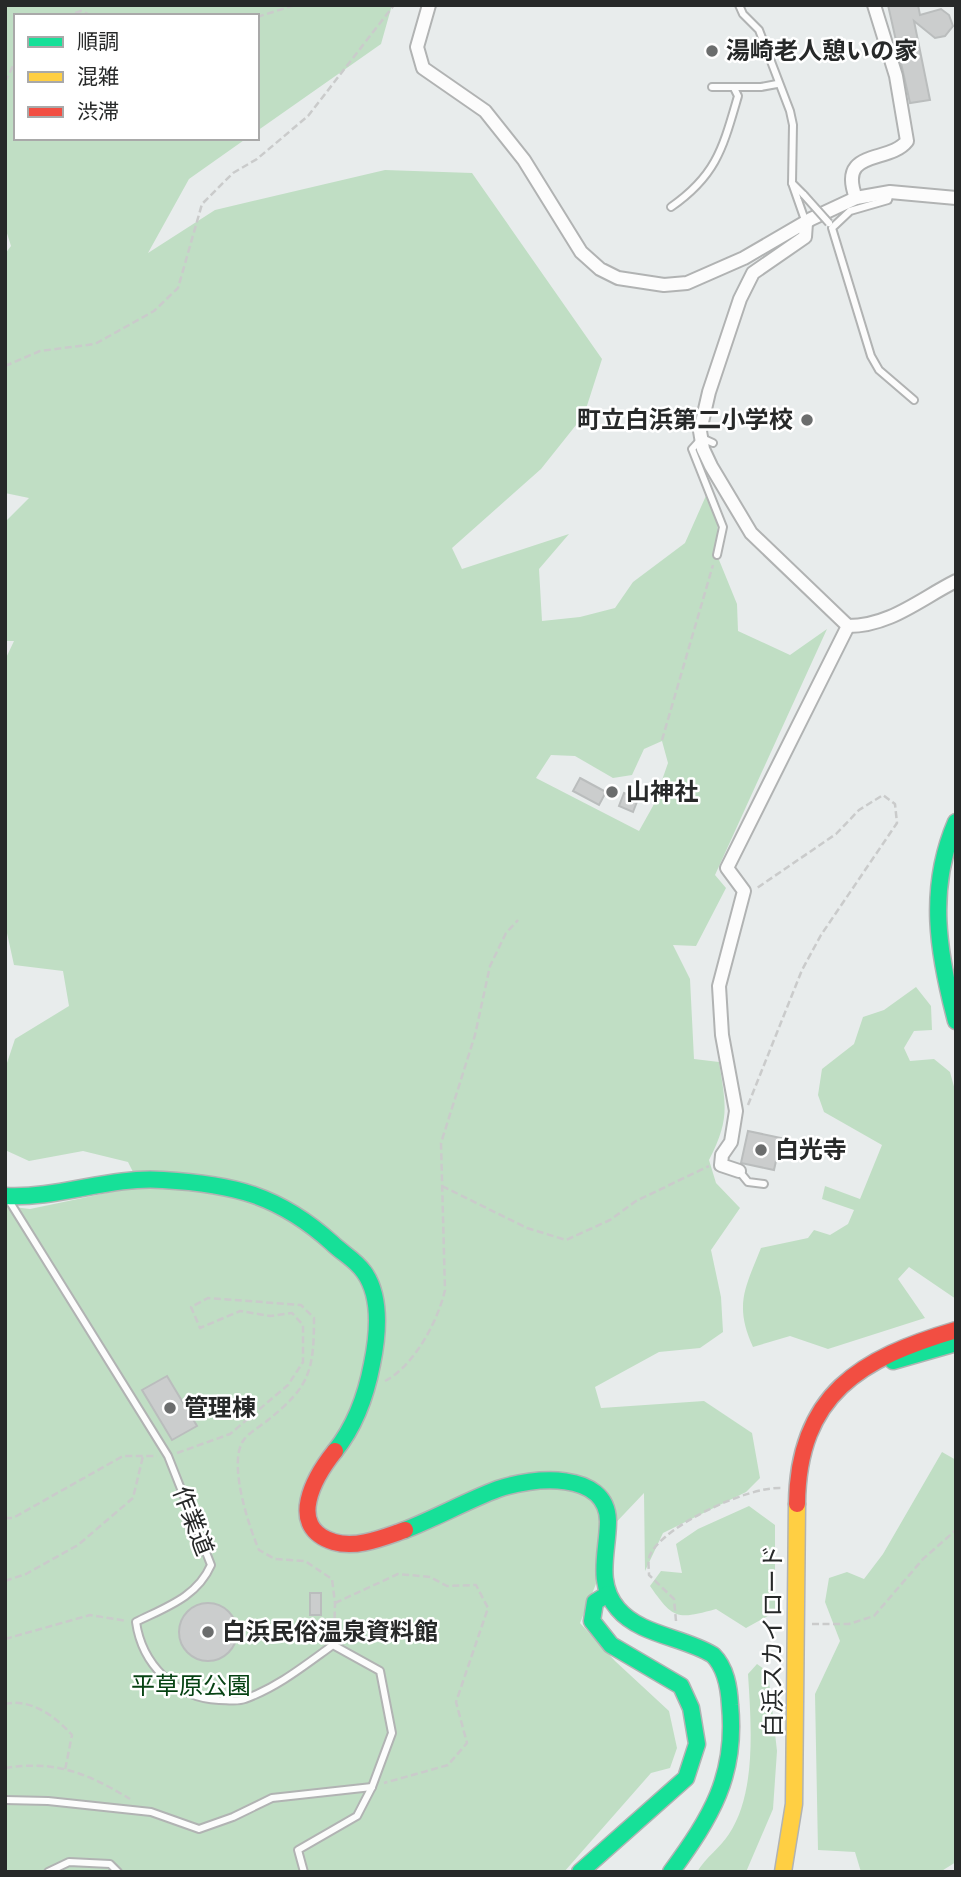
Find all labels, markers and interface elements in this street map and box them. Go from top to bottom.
legend [14,14,259,140]
text: 順調 [77,27,119,57]
place label: 湯崎老人憩いの家 [726,33,918,68]
marker: 湯崎老人憩いの家 [704,43,720,59]
text: 混雑 [77,62,119,92]
text: 渋滞 [77,97,119,127]
place label: 町立白浜第二小学校 [577,402,793,437]
marker: 町立白浜第二小学校 [799,412,815,428]
place label: 山神社 [626,774,698,809]
marker: 山神社 [604,784,620,800]
place label: 白光寺 [775,1132,847,1167]
marker: 白光寺 [753,1142,769,1158]
place label: 管理棟 [184,1390,256,1425]
marker: 管理棟 [162,1400,178,1416]
street label: 作業道 [164,1481,223,1561]
street label: 白浜スカイロード [755,1545,790,1737]
place label: 白浜民俗温泉資料館 [222,1614,438,1649]
marker: 白浜民俗温泉資料館 [200,1624,216,1640]
park label: 平草原公園 [131,1668,251,1703]

